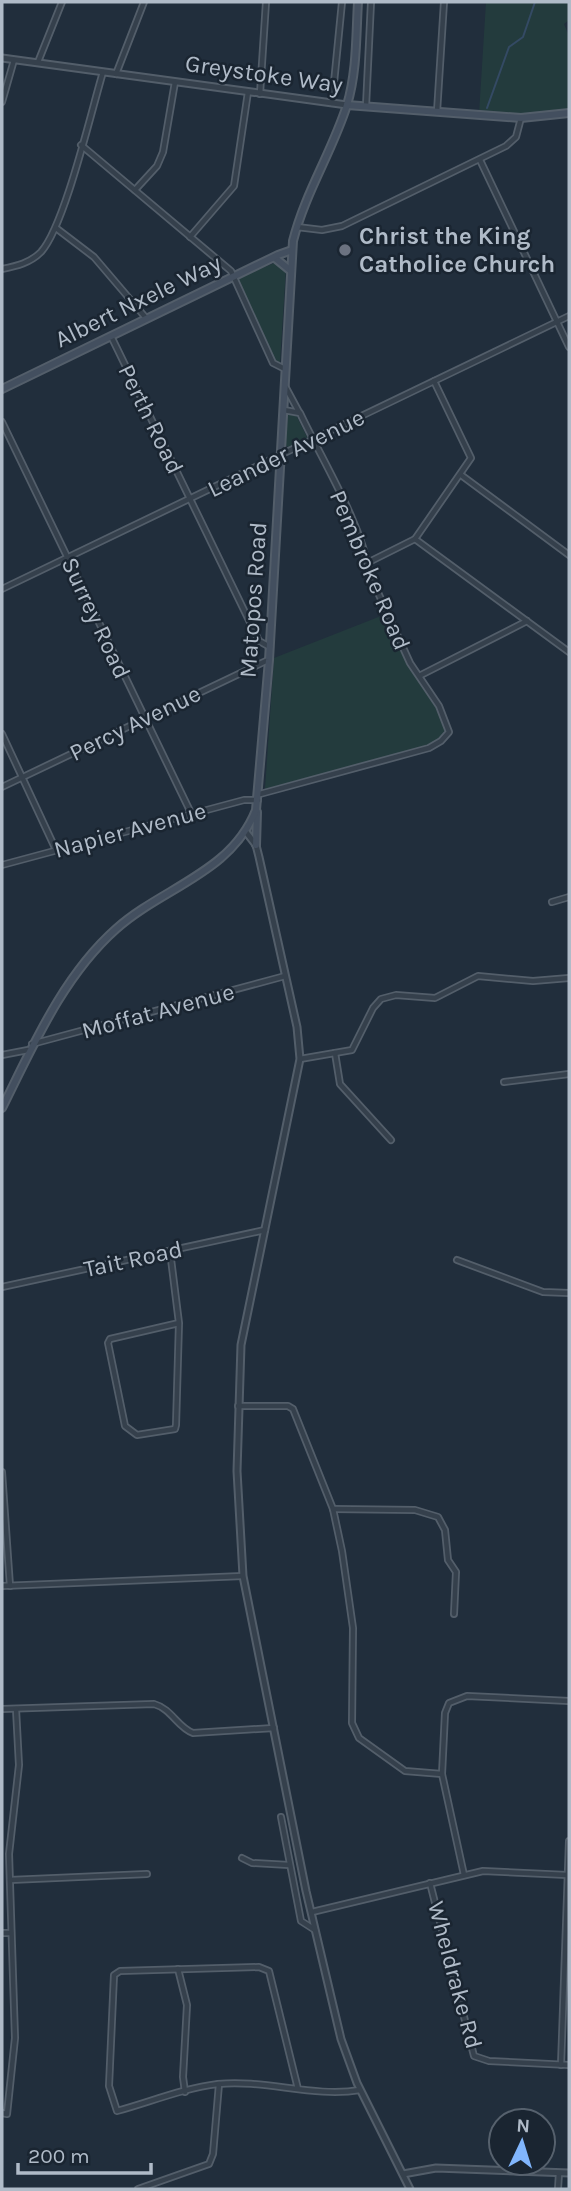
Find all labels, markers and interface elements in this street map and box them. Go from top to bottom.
street label: Greystoke Way [183,49,345,99]
place label: Christ the King Catholice Church [359,222,555,278]
marker: Christ the King Catholice Church [337,242,353,258]
street label: Albert Nxele Way [50,249,226,353]
street label: Perth Road [112,359,190,479]
street label: Leander Avenue [203,403,369,503]
street label: Pembroke Road [324,486,416,654]
street label: Matopos Road [234,521,272,679]
street label: Surrey Road [56,553,136,683]
street label: Percy Avenue [65,679,205,767]
street label: Napier Avenue [51,796,209,864]
street label: Moffat Avenue [79,977,237,1045]
street label: Tait Road [81,1235,185,1283]
street label: Wheldrake Rd [422,1898,488,2052]
north arrow [487,2107,557,2177]
text: N [516,2115,531,2137]
scale bar [18,2132,150,2176]
text: 200 m [28,2144,90,2168]

